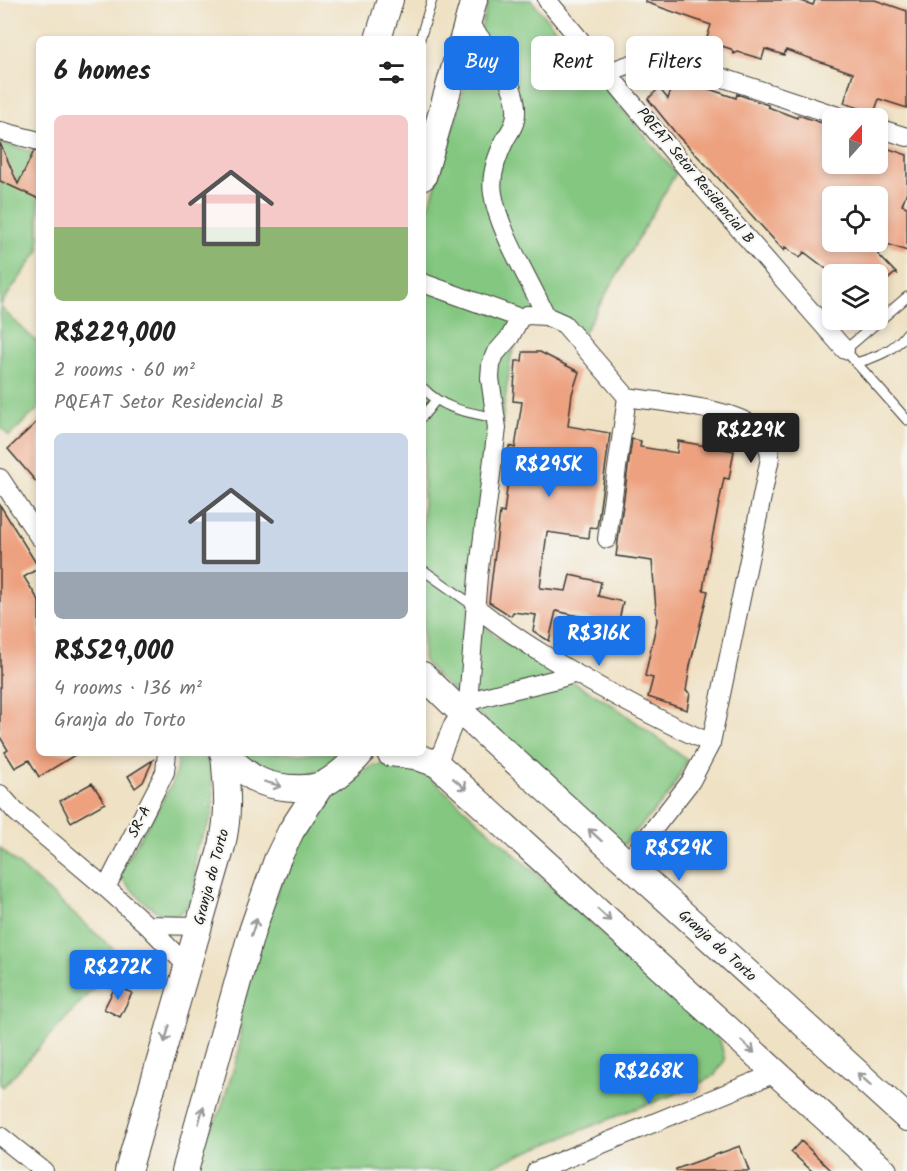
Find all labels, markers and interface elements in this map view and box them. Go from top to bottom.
chip: Buy [444,36,519,90]
chip: Rent [531,36,614,90]
chip: Filters [626,36,723,90]
text: 6 homes [54,51,151,93]
icon: filters [375,56,408,89]
street label: PQEAT Setor Residencial B [630,102,760,250]
north arrow [822,108,888,174]
map controls [822,108,888,330]
icon: home [177,154,285,262]
button: locate [822,186,888,252]
button: layers [822,264,888,330]
text: R$229,000 [54,313,175,355]
text: 2 rooms · 60 m² [54,355,195,387]
text: PQEAT Setor Residencial B [54,387,284,419]
pin: R$229K [702,413,800,464]
text: R$229K [716,416,786,448]
pin: R$295K [500,447,598,498]
text: R$295K [515,450,583,482]
icon: home [177,472,285,580]
pin: R$316K [550,616,648,667]
text: R$316K [567,619,631,651]
text: R$529,000 [54,631,173,673]
text: 4 rooms · 136 m² [54,673,202,705]
text: Granja do Torto [54,705,186,737]
one-way arrow [452,777,467,791]
one-way arrow [263,779,282,791]
street label: SR-A [122,802,158,842]
street label: Granja do Torto [188,826,236,928]
one-way arrow [587,828,602,842]
pin: R$529K [630,831,728,882]
text: R$529K [645,834,713,866]
street label: Granja do Torto [672,904,762,988]
one-way arrow [596,908,611,922]
one-way arrow [249,918,260,937]
pin: R$272K [69,950,167,1001]
text: R$272K [84,953,152,985]
one-way arrow [161,1025,172,1044]
one-way arrow [740,1040,755,1054]
pin: R$268K [600,1054,698,1105]
text: R$268K [614,1057,684,1089]
one-way arrow [856,1072,871,1086]
one-way arrow [195,1106,207,1125]

